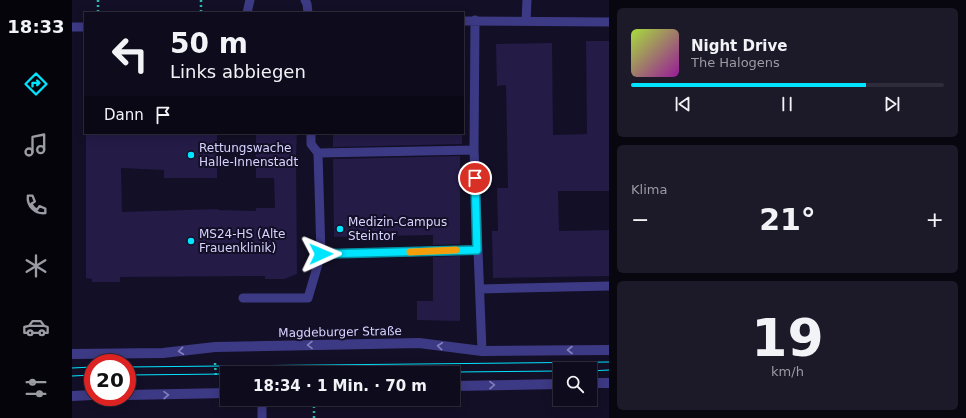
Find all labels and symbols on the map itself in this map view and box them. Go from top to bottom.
place label: Rettungswache Halle-Innenstadt [199,141,298,169]
marker: Rettungswache Halle-Innenstadt [186,150,196,160]
pin [458,161,492,195]
place label: Medizin-Campus Steintor [348,215,447,243]
marker: Medizin-Campus Steintor [335,224,345,234]
place label: MS24-HS (Alte Frauenklinik) [199,227,285,255]
position arrow [300,233,342,275]
marker: MS24-HS (Alte Frauenklinik) [186,236,196,246]
street label: Magdeburger Straße [278,324,402,340]
one-way arrow [307,341,313,350]
one-way arrow [437,342,443,351]
one-way arrow [178,346,184,355]
one-way arrow [567,346,573,354]
speed limit sign: 20 [84,354,136,406]
one-way arrow [489,381,495,389]
one-way arrow [163,391,169,399]

